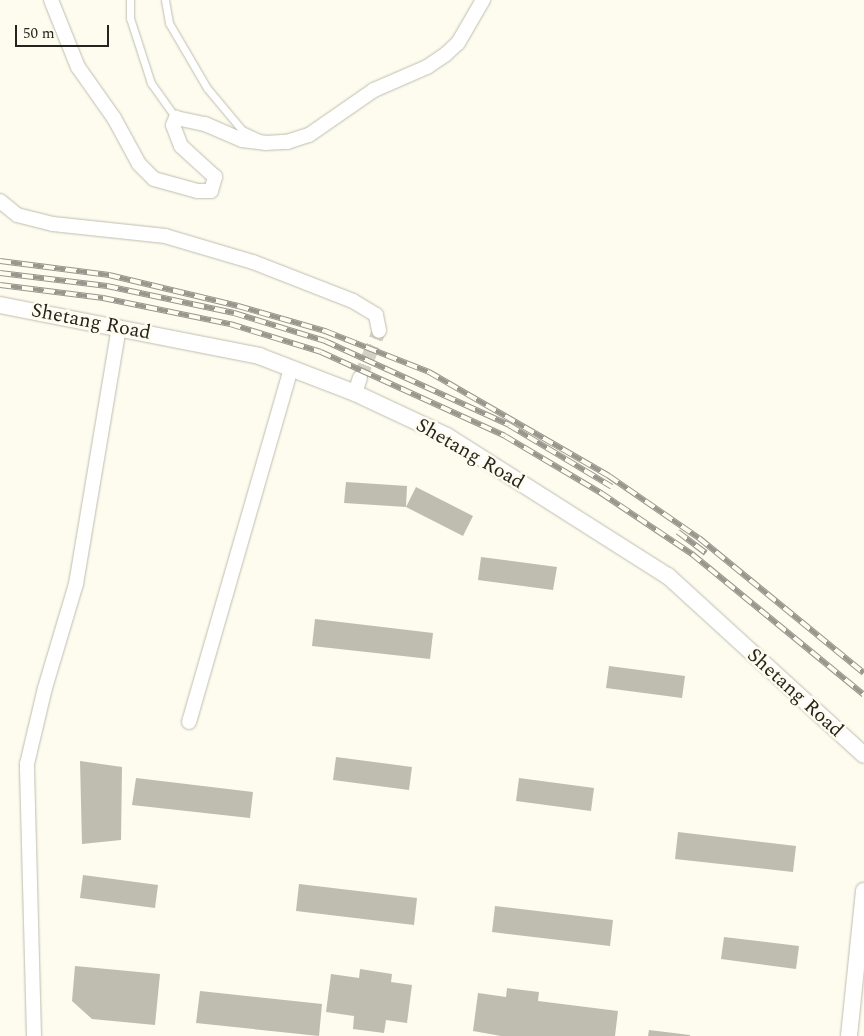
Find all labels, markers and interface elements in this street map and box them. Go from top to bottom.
scale bar [18,15,111,47]
text: 50 m [23,22,55,45]
street label: Shetang Road [29,299,153,345]
street label: Shetang Road [411,413,529,495]
street label: Shetang Road [742,643,848,743]

